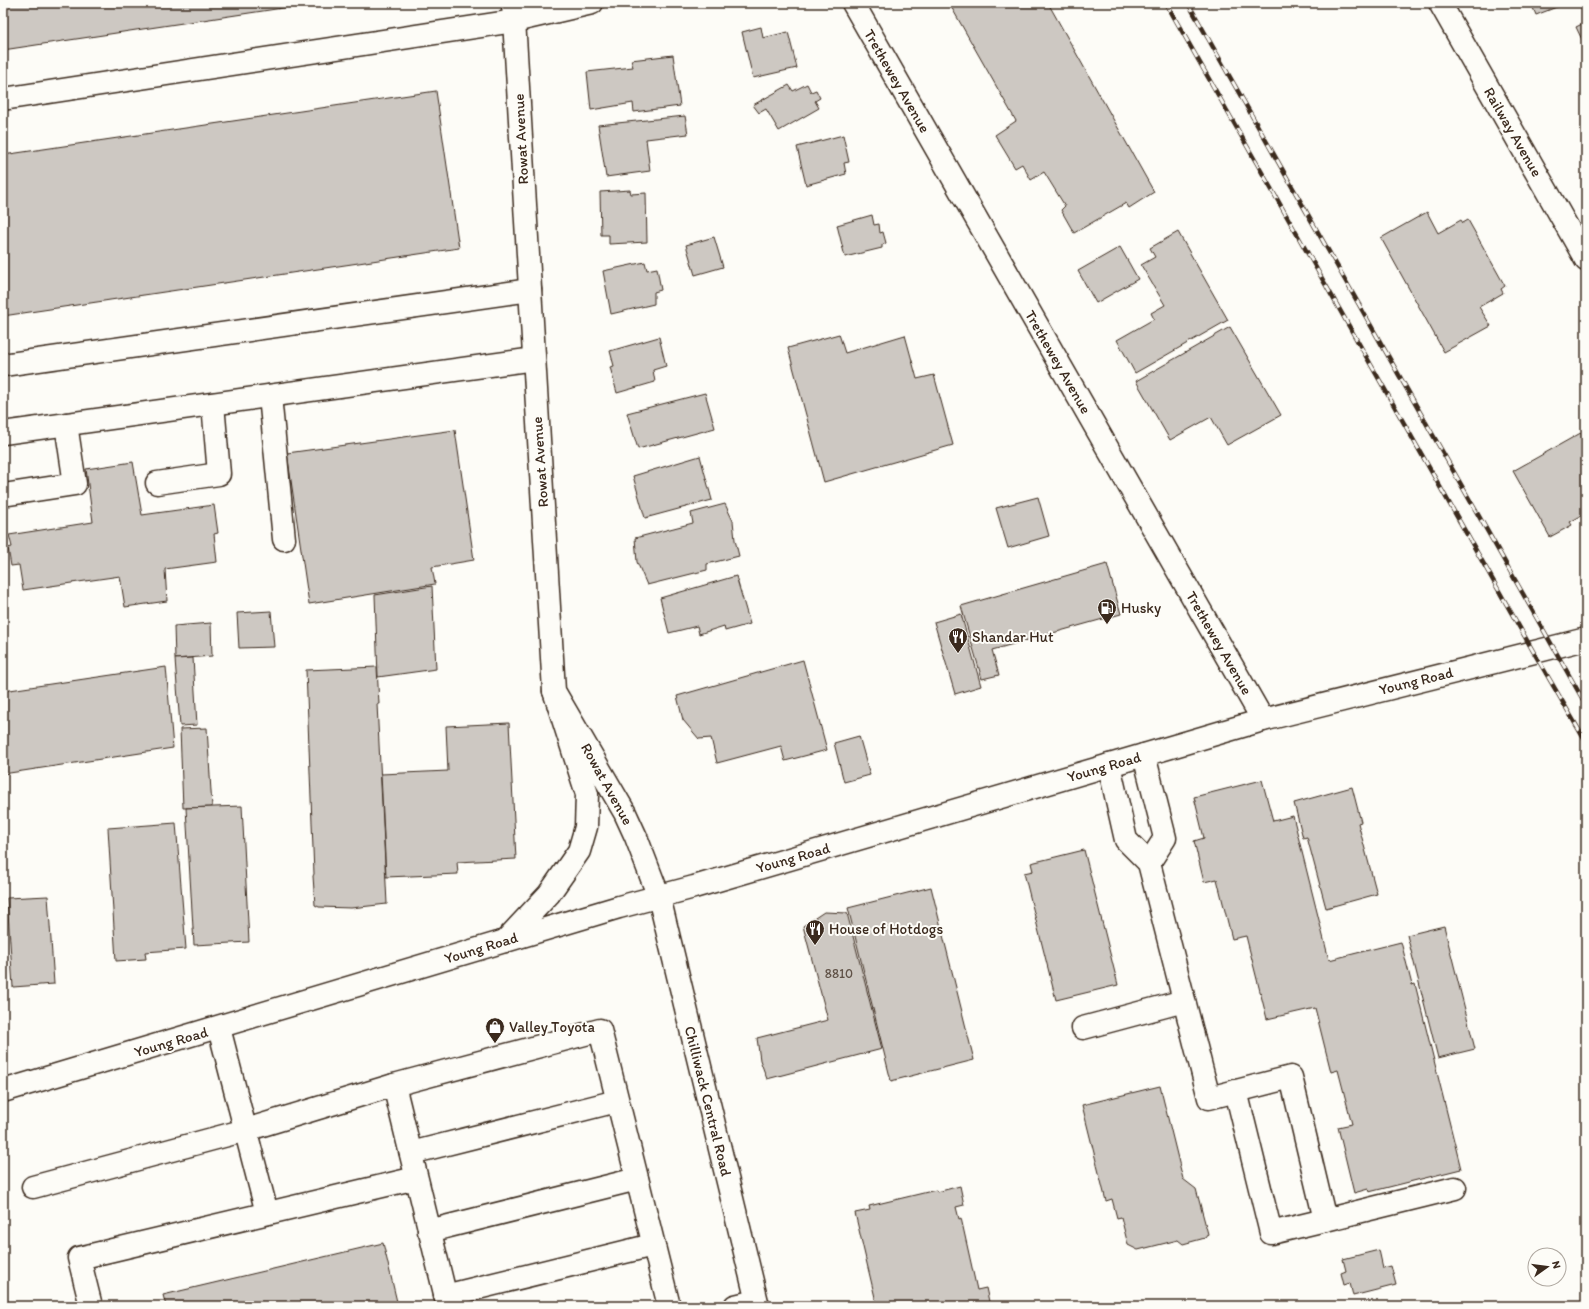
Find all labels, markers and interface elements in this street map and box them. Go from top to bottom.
street label: Trethewey Avenue [860,26,934,136]
street label: Railway Avenue [1480,84,1546,180]
street label: Rowat Avenue [510,93,532,185]
street label: Trethewey Avenue [1021,307,1095,417]
street label: Rowat Avenue [528,416,552,508]
street label: Trethewey Avenue [1182,588,1256,698]
fuel station icon: Husky [1096,597,1118,625]
place label: Husky [1121,599,1161,617]
restaurant icon: Shandar Hut [947,626,969,654]
place label: Shandar Hut [972,628,1054,646]
street label: Young Road [1377,663,1455,699]
street label: Rowat Avenue [577,740,637,828]
street label: Young Road [1065,748,1143,786]
street label: Young Road [754,839,832,877]
restaurant icon: House of Hotdogs [804,918,826,946]
place label: House of Hotdogs [829,920,943,938]
street label: Young Road [442,928,520,968]
house number: 8810 [825,966,853,981]
shop icon: Valley Toyota [484,1016,506,1044]
place label: Valley Toyota [509,1018,595,1036]
street label: Young Road [132,1023,210,1061]
street label: Chilliwack Central Road [681,1024,735,1178]
north arrow [1527,1247,1567,1287]
text: N [1549,1260,1563,1270]

